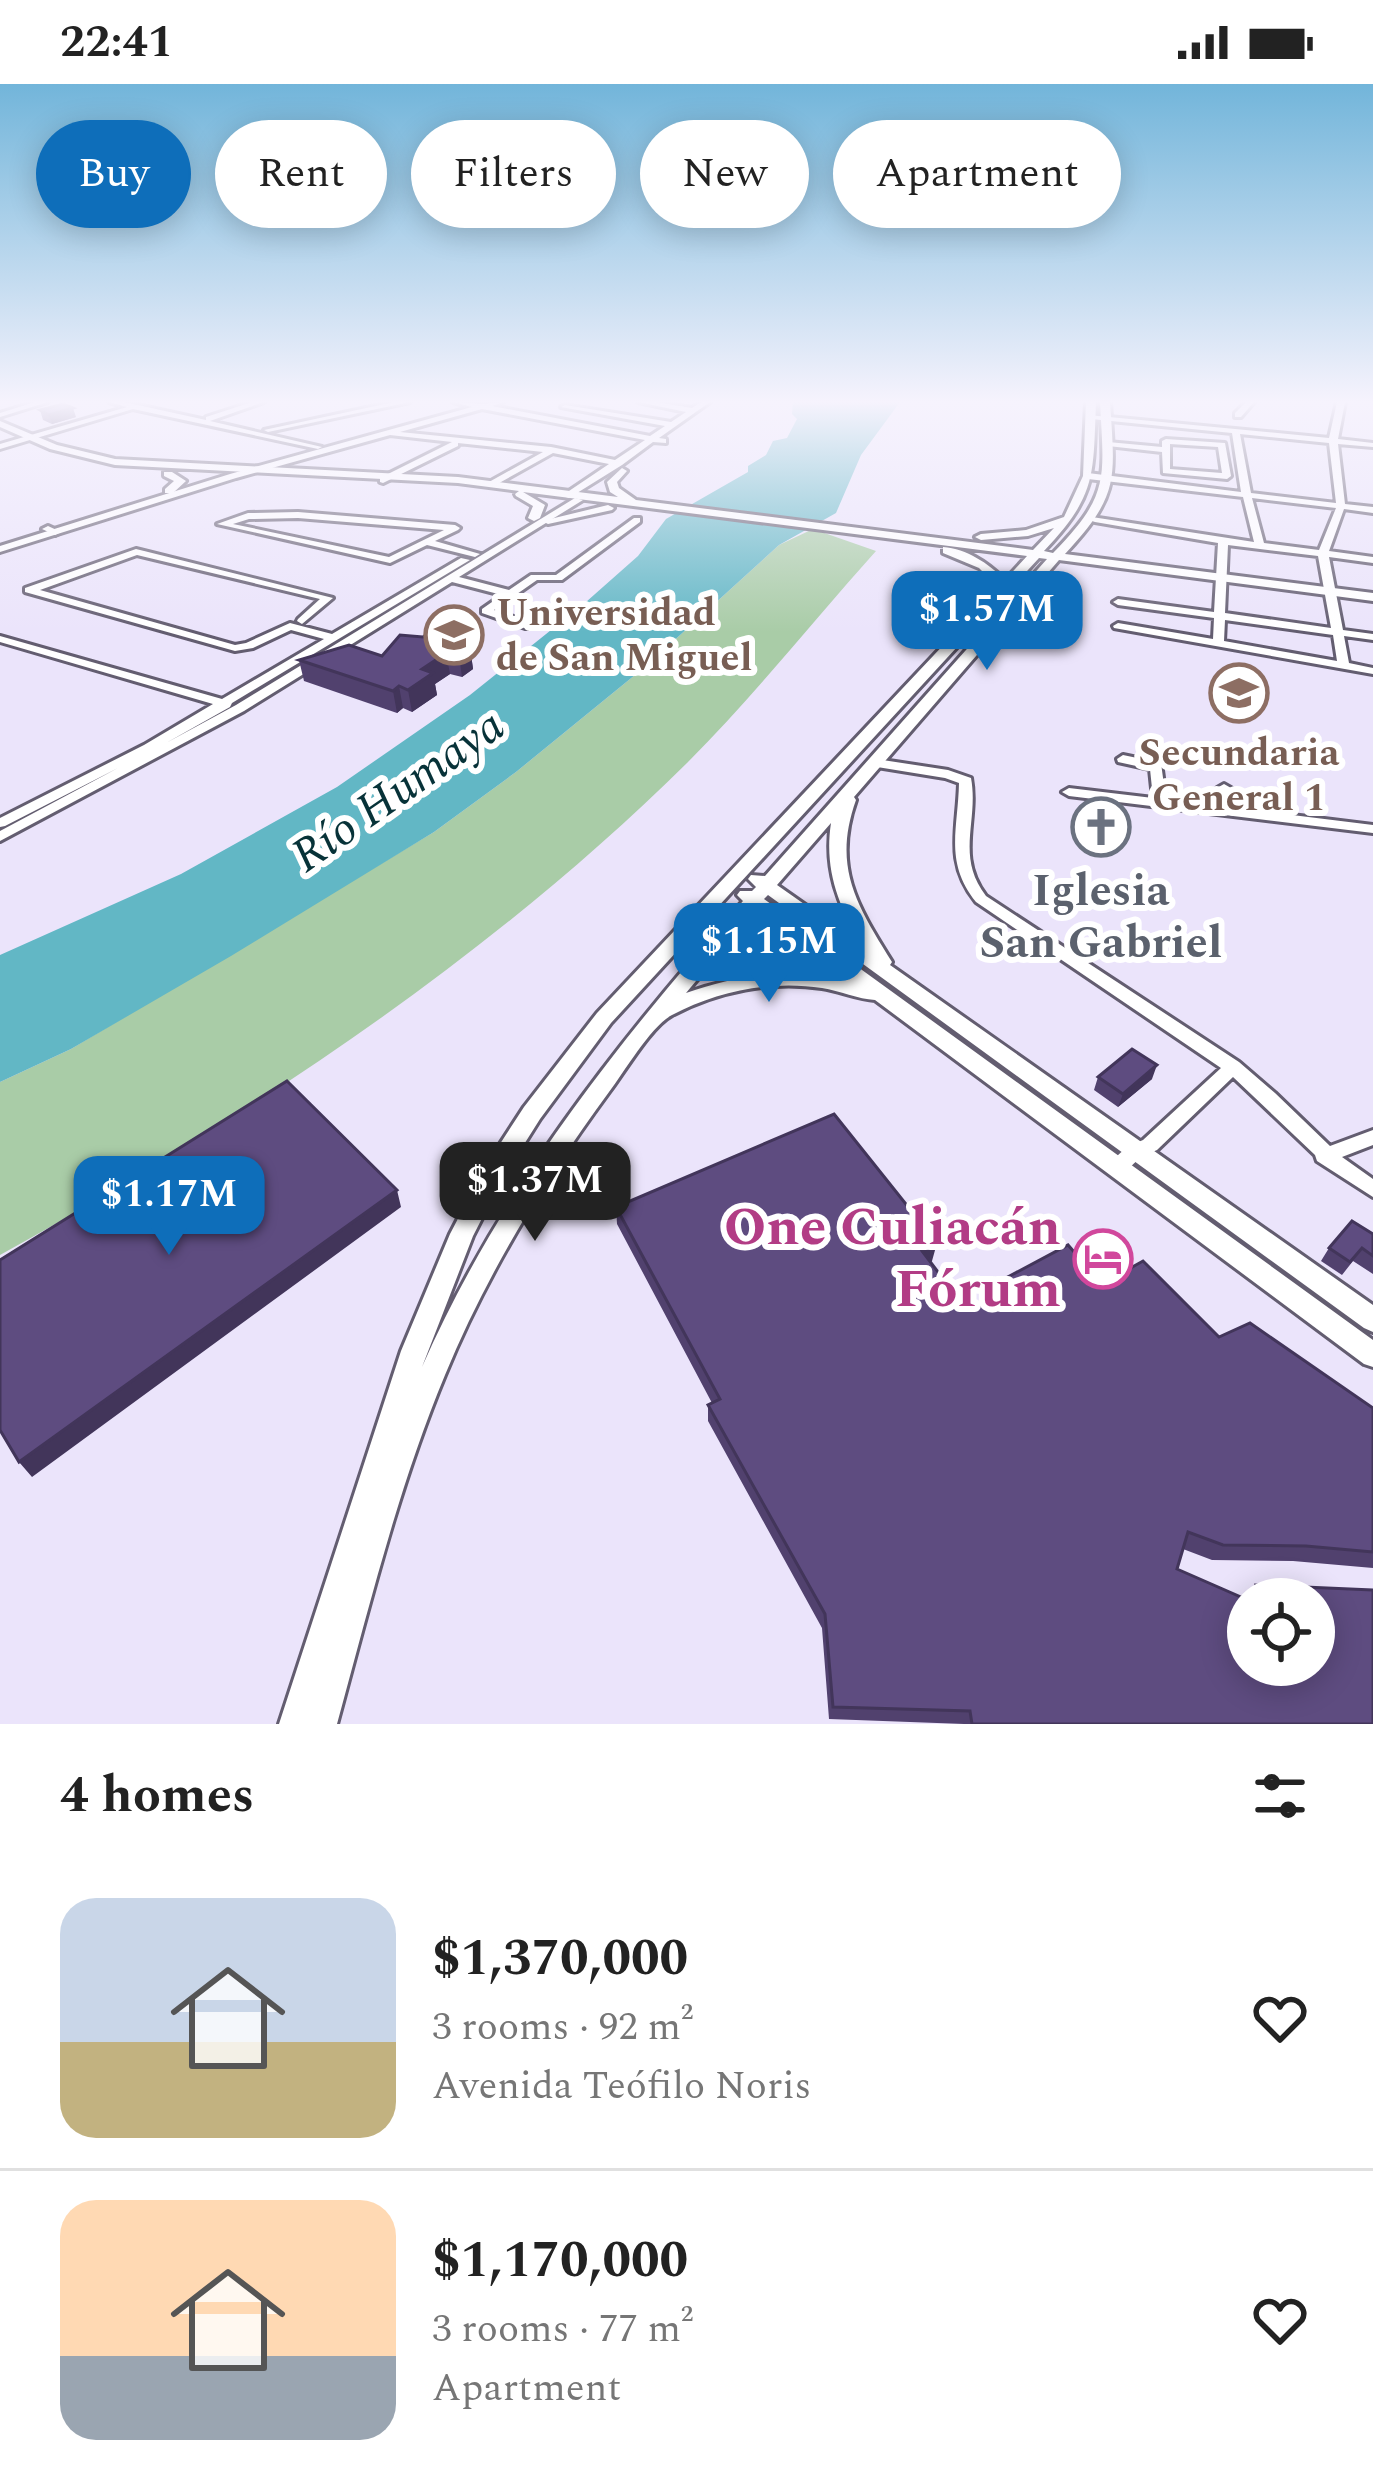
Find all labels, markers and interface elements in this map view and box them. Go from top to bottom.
text: 22:41 [60,8,173,77]
chip: Buy [36,120,191,228]
chip: Rent [215,120,387,228]
chip: Filters [411,120,616,228]
chip: New [640,120,809,228]
chip: Apartment [833,120,1121,228]
pin: $1.57M [889,571,1085,673]
text: $1.57M [919,580,1055,639]
place label: Universidad de San Miguel [496,584,752,688]
school or university icon: Universidad de San Miguel [423,604,485,666]
school or university icon: Secundaria General 1 [1208,662,1270,724]
water label: Río Humaya [276,690,520,892]
place label: Secundaria General 1 [1138,724,1340,828]
church icon: Iglesia San Gabriel [1070,796,1132,858]
place label: Iglesia San Gabriel [979,857,1223,978]
pin: $1.15M [671,903,867,1005]
text: $1.15M [701,912,837,971]
pin: $1.37M [437,1142,633,1244]
text: $1.37M [467,1151,603,1210]
pin: $1.17M [71,1156,267,1258]
text: $1.17M [101,1165,237,1224]
place label: One Culiacán Fórum [724,1187,1061,1331]
hotel icon: One Culiacán Fórum [1072,1228,1134,1290]
map controls [1227,1578,1335,1686]
button: locate [1227,1578,1335,1686]
text: 4 homes [60,1757,254,1835]
icon: filters [1247,1763,1313,1829]
text: $1,370,000 [432,1920,688,1998]
icon: home [156,1946,300,2090]
icon: heart [1247,1985,1313,2051]
text: 3 rooms · 92 m² [432,1998,693,2057]
text: Avenida Teófilo Noris [432,2057,811,2116]
text: $1,170,000 [432,2222,688,2300]
icon: home [156,2248,300,2392]
icon: heart [1247,2287,1313,2353]
text: 3 rooms · 77 m² [432,2300,693,2359]
text: Apartment [432,2359,621,2418]

